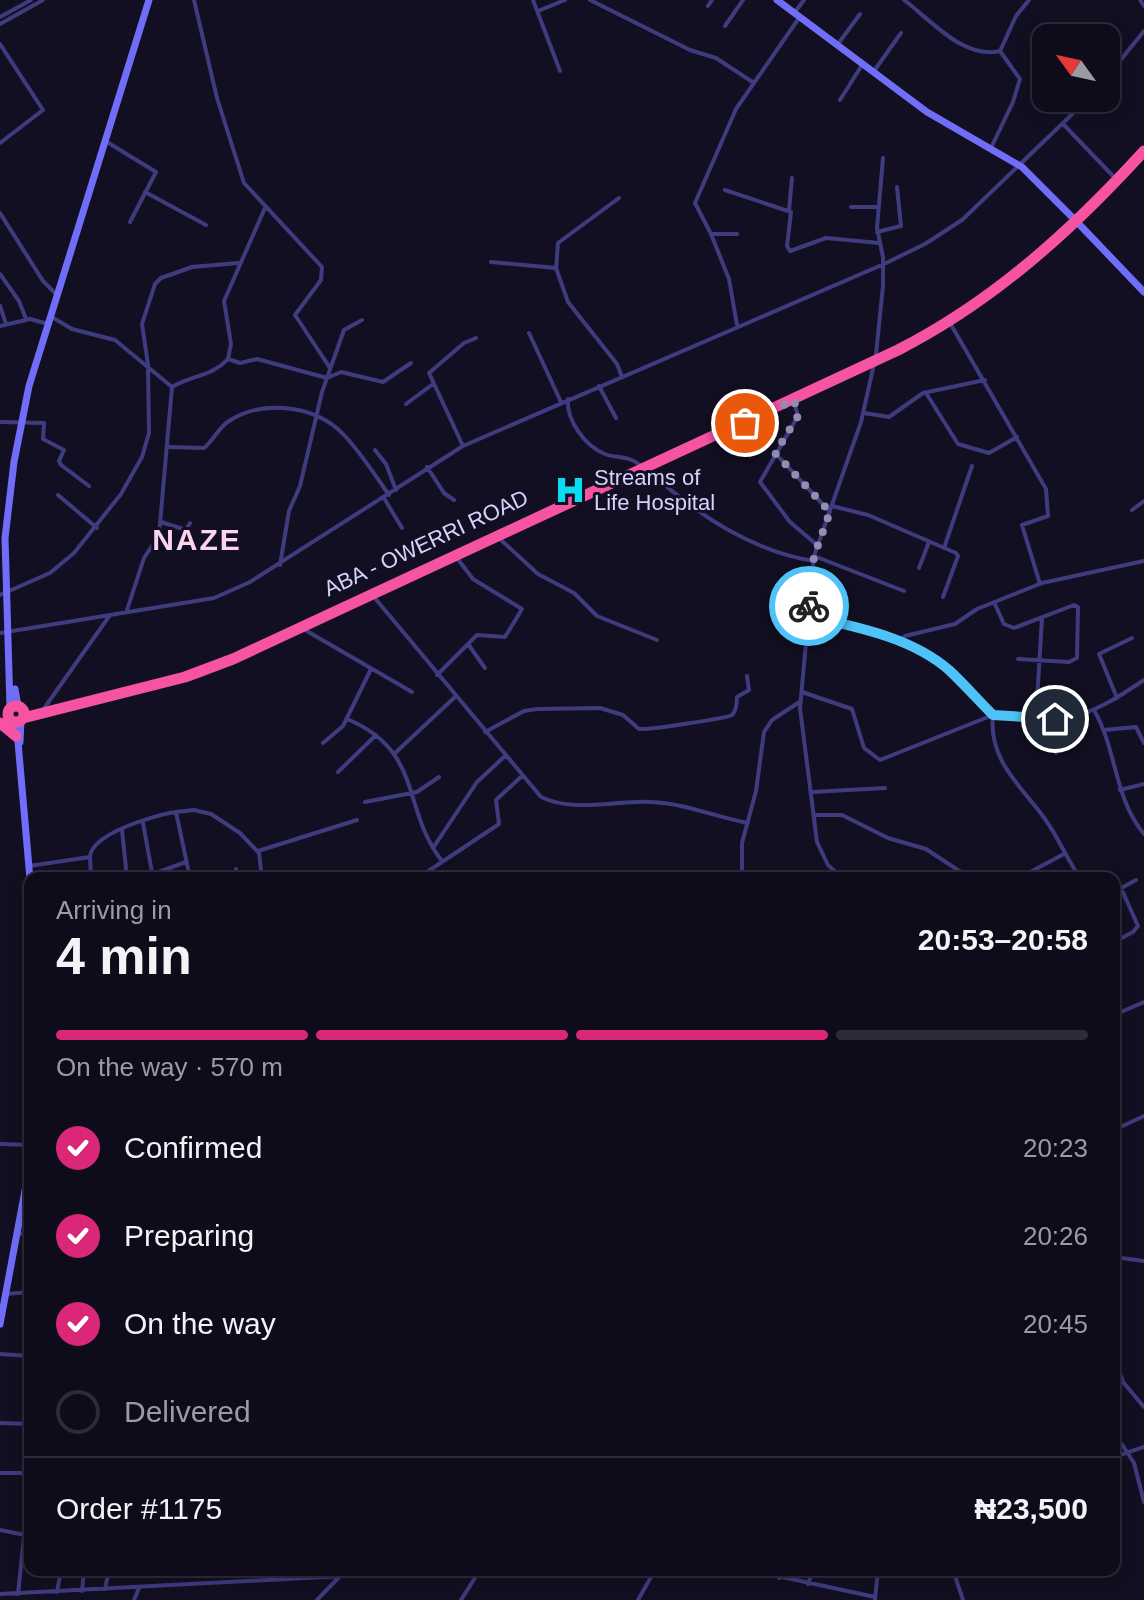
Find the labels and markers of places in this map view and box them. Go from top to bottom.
pin [711,389,779,457]
place label: Streams of Life Hospital [594,465,715,515]
hospital icon: Streams of Life Hospital [553,473,587,507]
pin [1021,685,1089,753]

